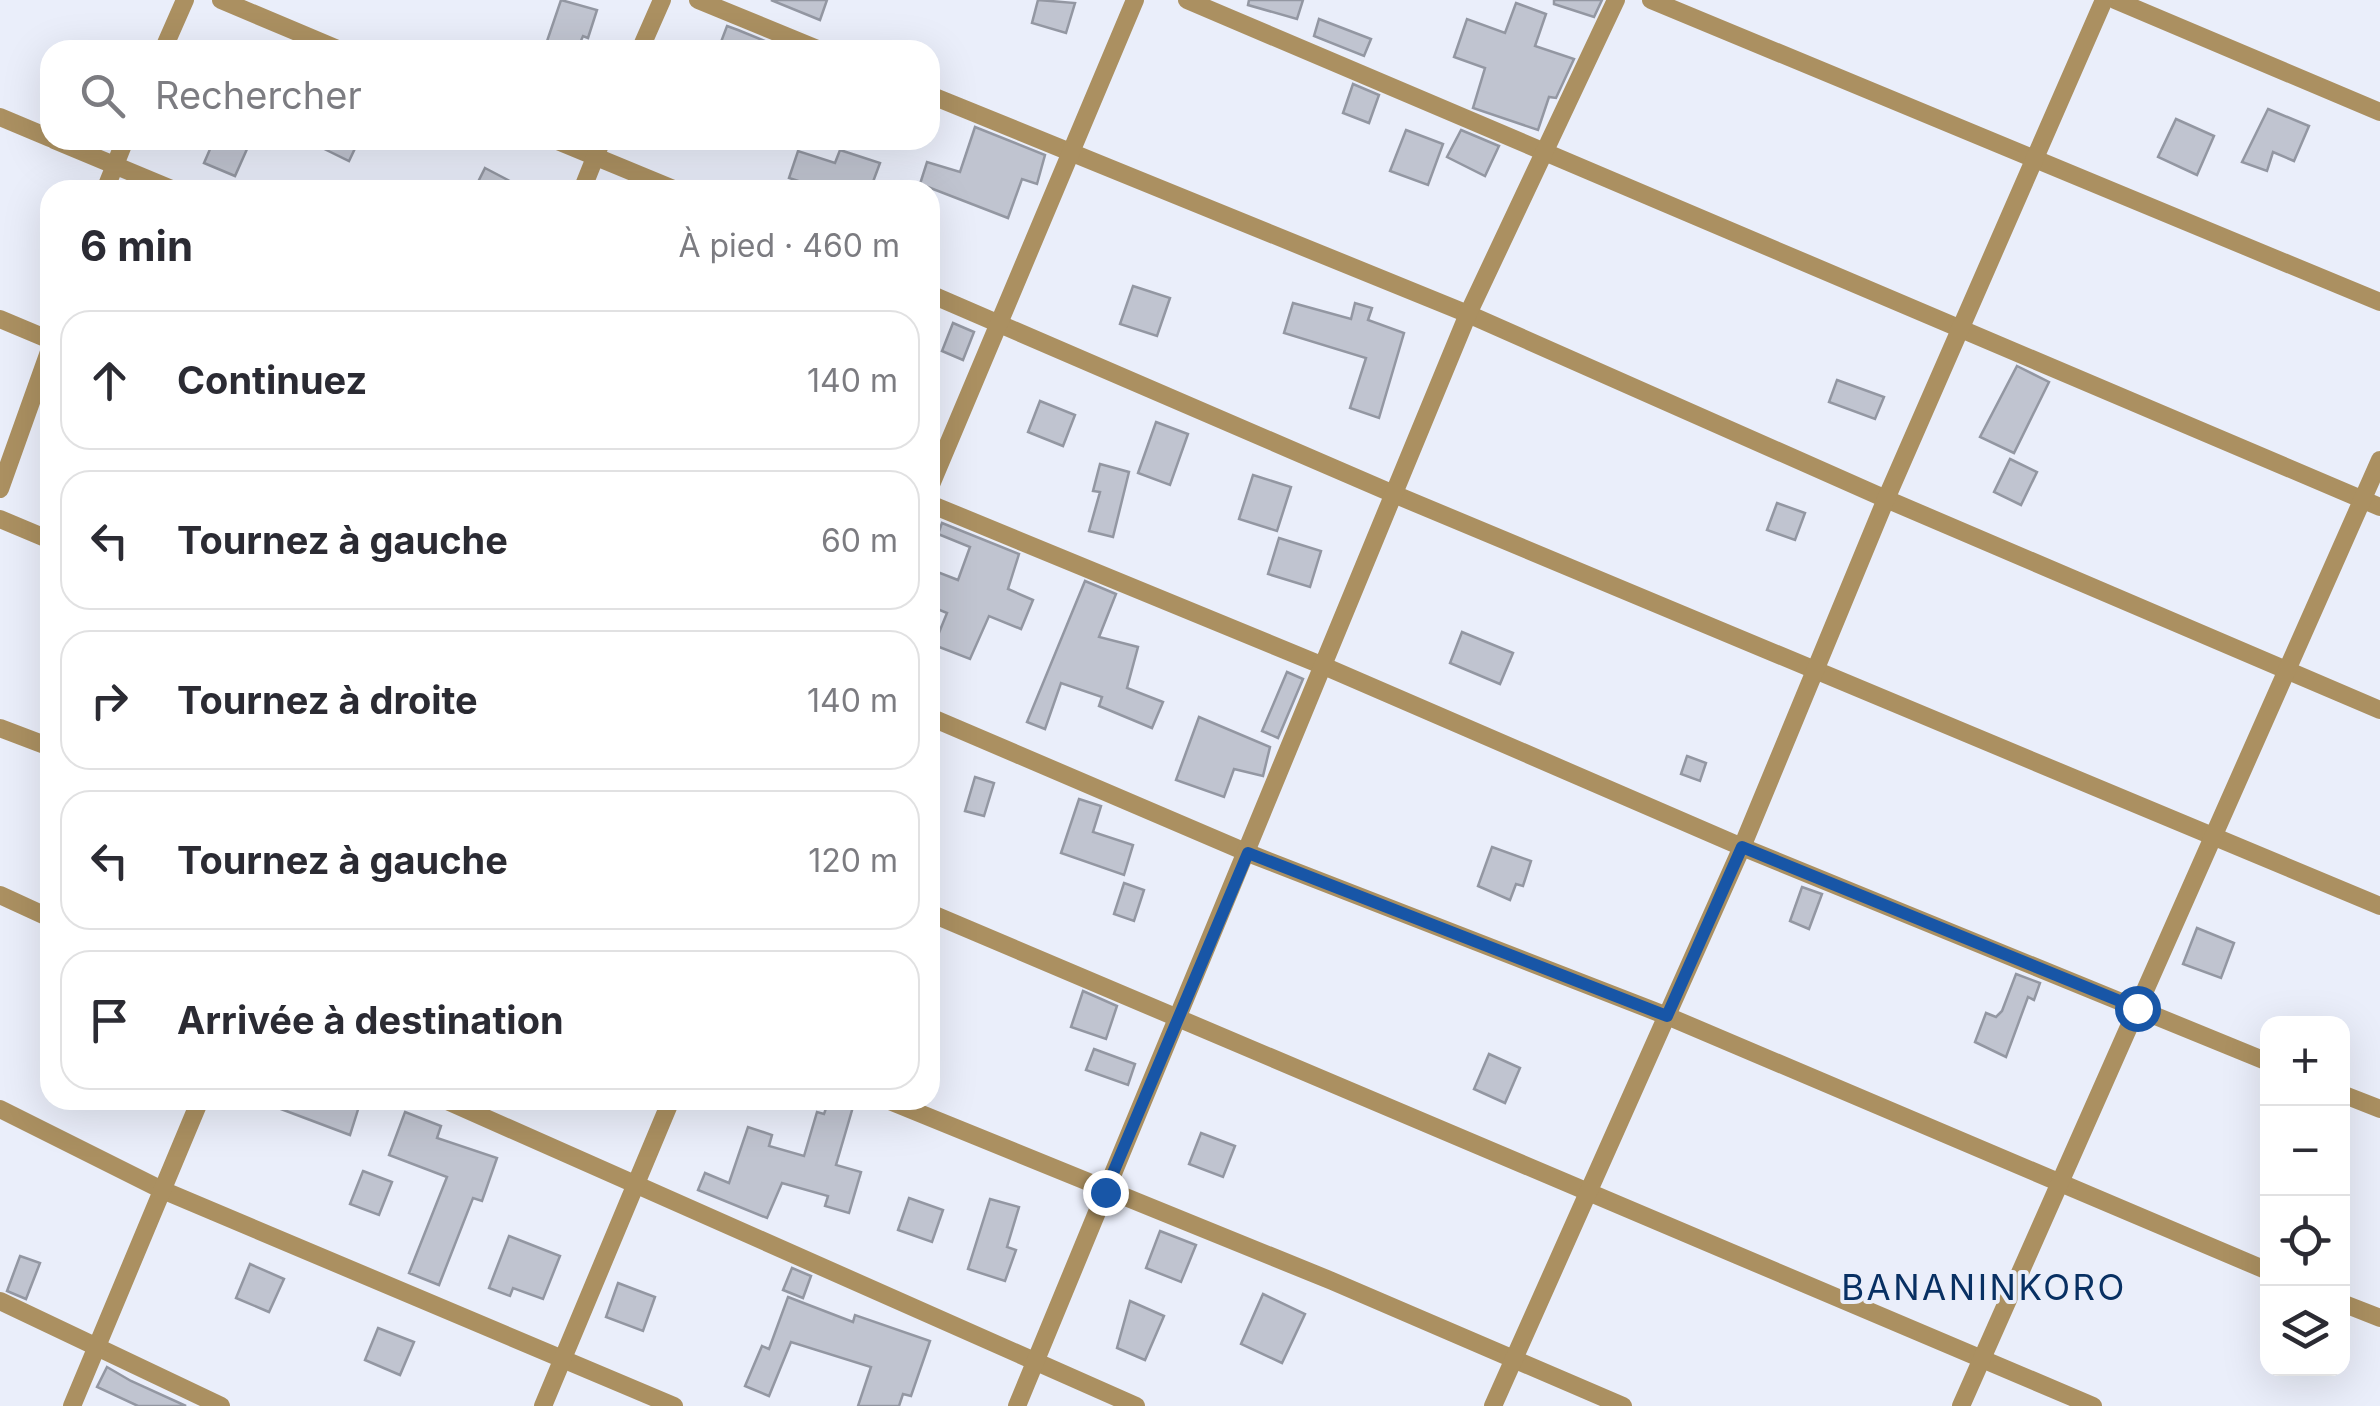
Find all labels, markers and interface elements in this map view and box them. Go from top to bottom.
search box [40,40,940,150]
icon: search [75,68,130,123]
text: Rechercher [155,72,362,118]
text: 6 min [80,220,193,271]
text: À pied · 460 m [678,226,900,265]
icon: ahead [82,353,137,408]
text: Continuez [177,357,367,403]
text: 140 m [807,361,898,400]
icon: left [82,513,137,568]
text: Tournez à gauche [177,517,508,563]
text: 60 m [821,521,898,560]
icon: right [82,673,137,728]
text: Tournez à droite [177,677,478,723]
text: 140 m [807,681,898,720]
icon: left [82,833,137,888]
text: Tournez à gauche [177,837,508,883]
text: 120 m [808,841,898,880]
route start [2115,986,2161,1032]
icon: arrive [82,993,137,1048]
text: Arrivée à destination [177,997,564,1043]
map controls [2260,1016,2350,1376]
button: + [2260,1016,2350,1106]
button: − [2260,1106,2350,1196]
route end [1083,1170,1129,1216]
button: locate [2260,1196,2350,1286]
district label: BANANINKORO [1841,1266,2127,1308]
button: layers [2260,1286,2350,1376]

